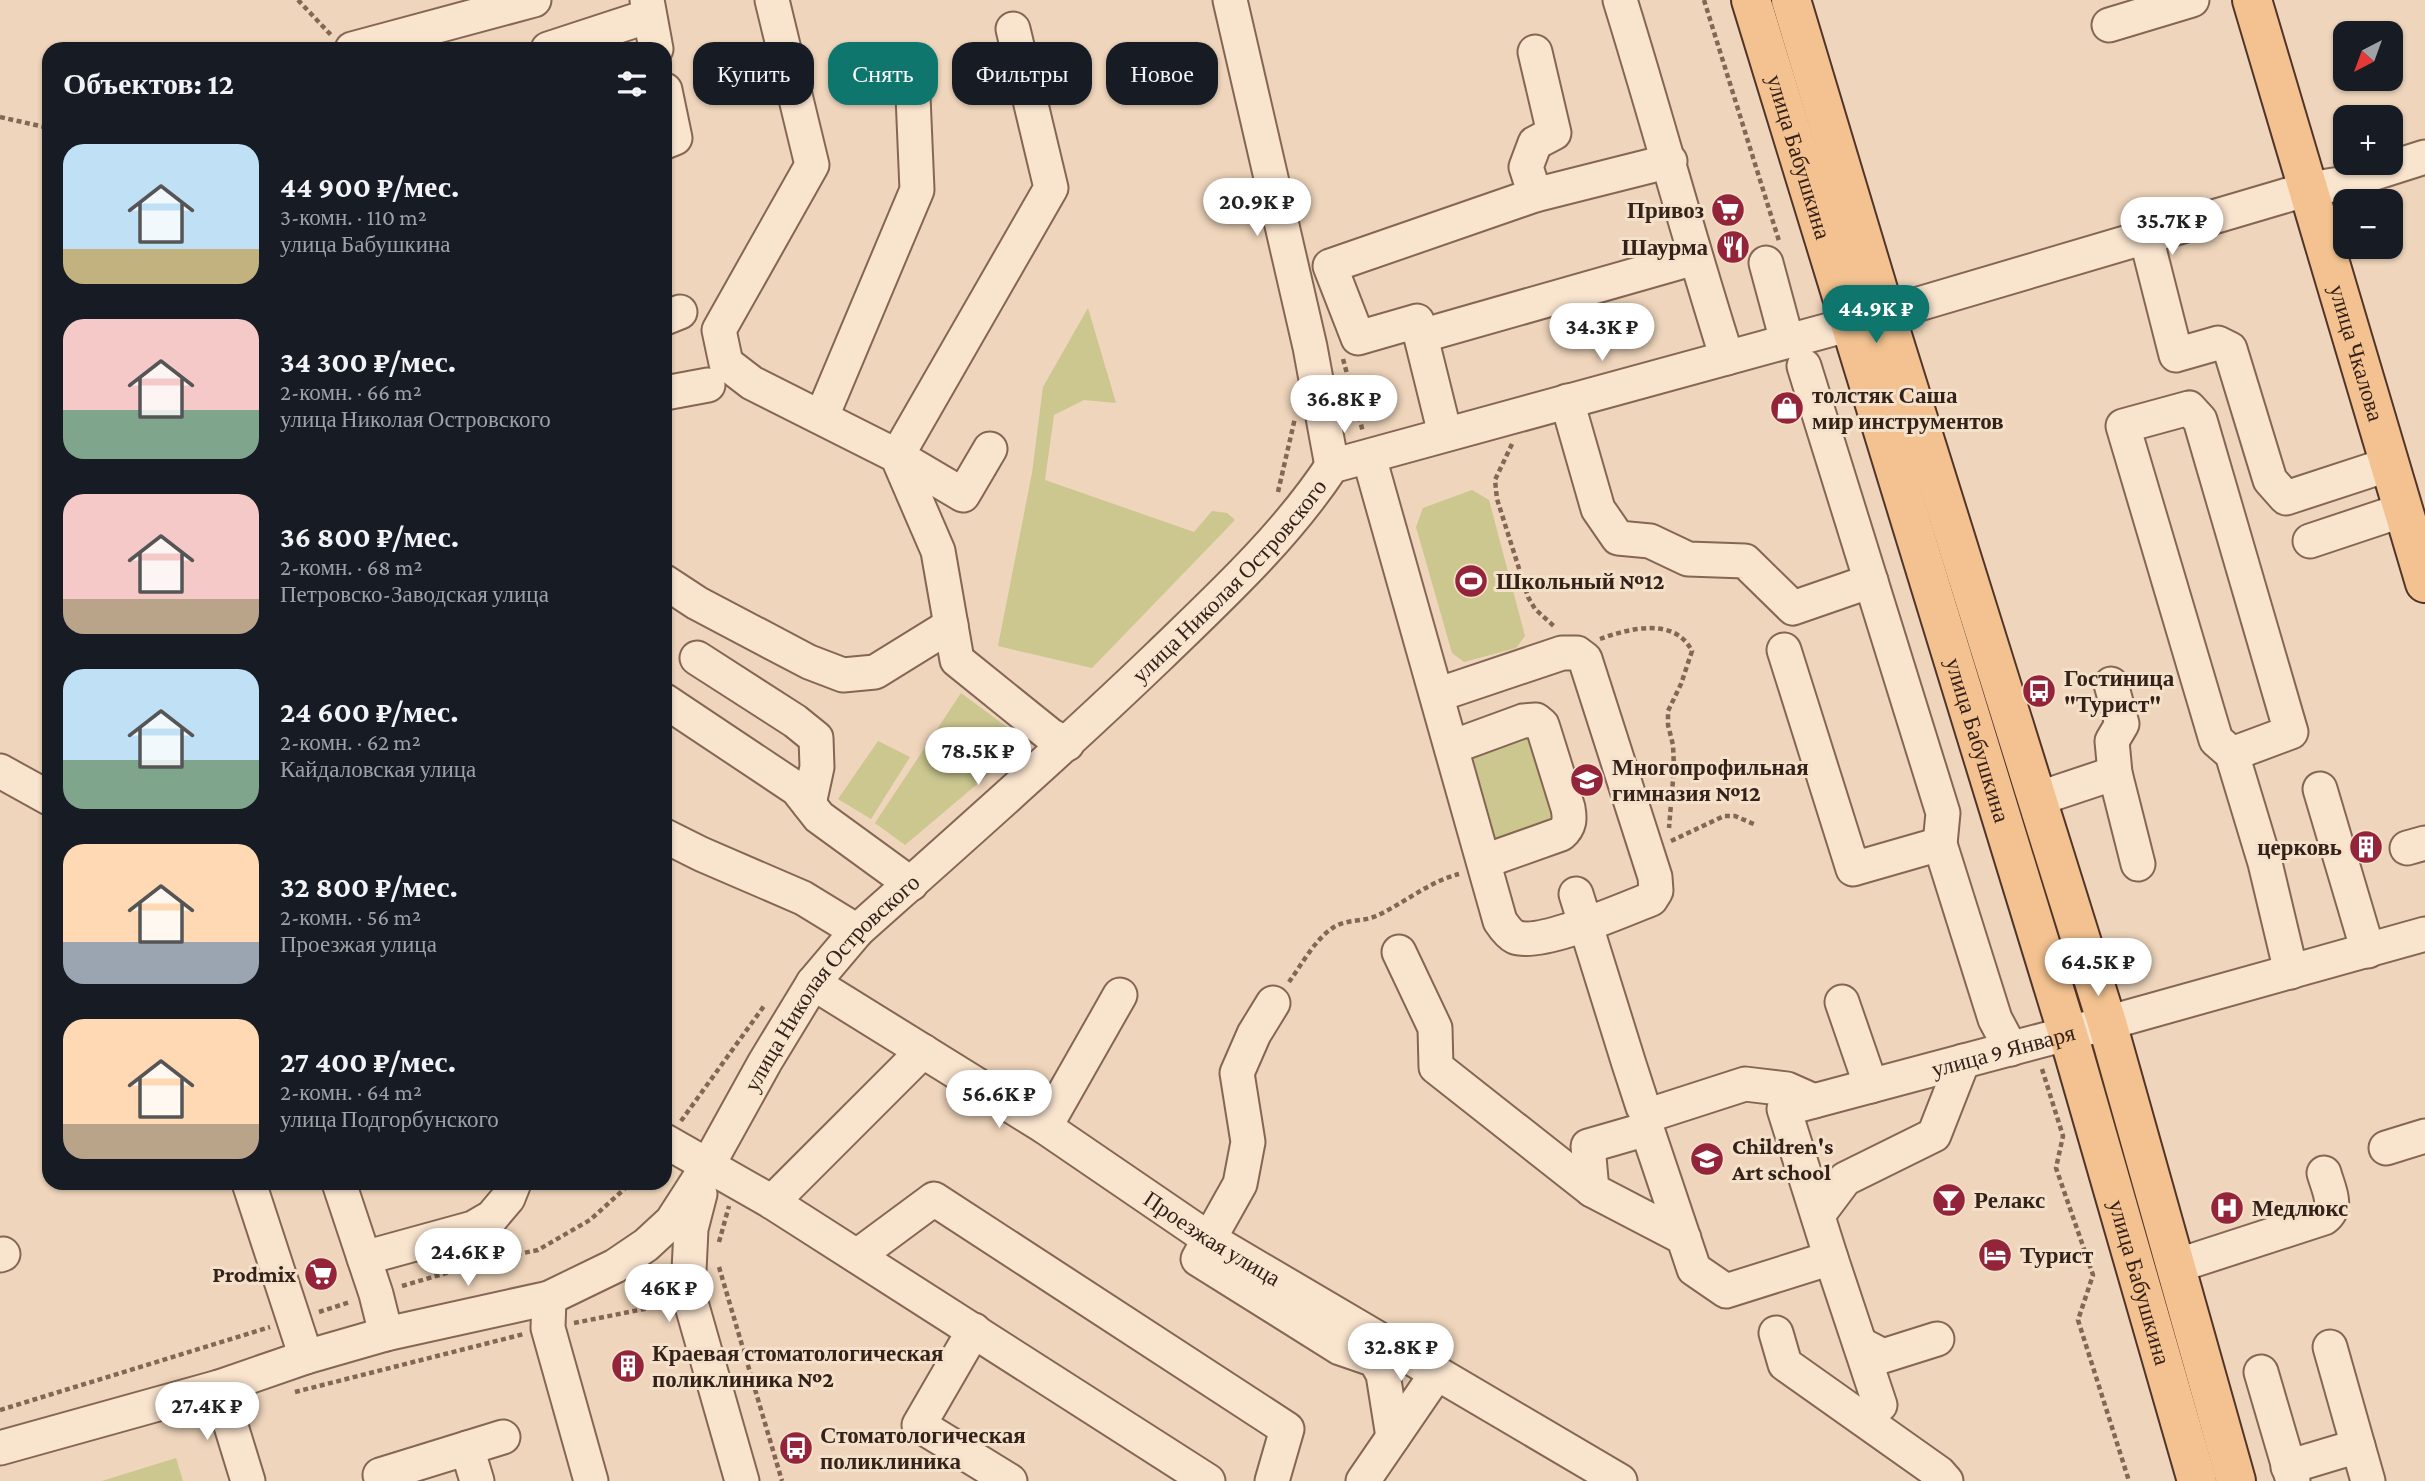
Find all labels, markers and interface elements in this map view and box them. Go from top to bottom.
north arrow [2333,21,2403,91]
map controls [2333,21,2403,259]
chip: Купить [693,42,814,105]
chip: Снять [828,42,938,105]
chip: Фильтры [952,42,1092,105]
chip: Новое [1106,42,1218,105]
icon: filters [613,65,651,103]
text: Объектов: 12 [63,67,234,100]
street label: улица Бабушкина [1762,71,1836,242]
button: + [2333,105,2403,175]
text: 44 900 ₽/мес. [280,170,459,203]
icon: home [119,172,203,256]
pin: 20.9K ₽ [1192,178,1322,238]
text: 20.9K ₽ [1219,188,1295,214]
button: − [2333,189,2403,259]
supermarket icon: Привоз [1709,191,1747,229]
place label: Привоз [1627,197,1704,223]
pin: 35.7K ₽ [2107,198,2237,257]
text: 3-комн. · 110 m² [280,204,427,230]
text: 35.7K ₽ [2136,207,2208,233]
restaurant icon: Шаурма [1714,228,1752,266]
text: улица Бабушкина [280,231,451,257]
place label: Шаурма [1621,234,1708,260]
street label: улица Чкалова [2324,281,2389,424]
pin: 44.9K ₽ [1811,286,1941,345]
text: 44.9K ₽ [1838,295,1914,321]
pin: 34.3K ₽ [1537,304,1667,363]
text: 34.3K ₽ [1565,313,1639,339]
text: 34 300 ₽/мес. [280,345,456,378]
icon: home [119,347,203,431]
pin: 36.8K ₽ [1279,376,1409,435]
text: 2-комн. · 66 m² [280,379,422,405]
place label: толстяк Саша мир инструментов [1812,382,2004,434]
text: 36.8K ₽ [1306,385,1382,411]
shop icon: толстяк Саша мир инструментов [1768,389,1806,427]
text: улица Николая Островского [280,406,551,432]
street label: улица Николая Островского [1126,474,1332,688]
text: 36 800 ₽/мес. [280,520,459,553]
icon: home [119,522,203,606]
text: 2-комн. · 68 m² [280,554,423,580]
sports icon: Школьный №12 [1452,562,1490,600]
place label: Школьный №12 [1496,568,1665,594]
text: Петровско-Заводская улица [280,581,549,607]
street label: улица Бабушкина [1940,655,2015,825]
place label: Гостиница "Турист" [2064,665,2175,717]
bus stop icon: Гостиница "Турист" [2020,672,2058,710]
text: 24 600 ₽/мес. [280,695,459,728]
icon: home [119,697,203,781]
pin: 78.5K ₽ [913,728,1043,787]
text: 2-комн. · 62 m² [280,729,421,755]
text: 78.5K ₽ [941,737,1015,763]
place label: Многопрофильная гимназия №12 [1612,754,1809,806]
text: Кайдаловская улица [280,756,476,782]
school or university icon: Многопрофильная гимназия №12 [1568,761,1606,799]
building icon: церковь [2347,828,2385,866]
place label: церковь [2257,834,2342,860]
street label: улица Николая Островского [738,869,925,1096]
text: 32 800 ₽/мес. [280,870,458,903]
icon: home [119,872,203,956]
text: 2-комн. · 56 m² [280,904,421,930]
text: Проезжая улица [280,931,437,957]
pin: 64.5K ₽ [2033,939,2163,998]
text: 64.5K ₽ [2061,948,2135,974]
street label: улица 9 Января [1929,1019,2078,1082]
text: 27 400 ₽/мес. [280,1045,456,1078]
icon: home [119,1047,203,1131]
pin: 56.6K ₽ [934,1070,1064,1130]
text: 2-комн. · 64 m² [280,1079,422,1105]
text: 56.6K ₽ [962,1080,1036,1106]
text: улица Подгорбунского [280,1106,499,1132]
place label: Children's Art school [1731,1133,1833,1185]
school or university icon: Children's Art school [1688,1140,1726,1178]
bar icon: Релакс [1930,1181,1968,1219]
street label: Проезжая улица [1139,1185,1285,1291]
place label: Релакс [1974,1187,2045,1213]
hospital icon: Медлюкс [2208,1189,2246,1227]
place label: Медлюкс [2252,1195,2348,1221]
street label: улица Бабушкина [2104,1197,2176,1368]
pin: 24.6K ₽ [403,1228,533,1288]
hotel icon: Турист [1976,1236,2014,1274]
text: 24.6K ₽ [431,1238,505,1264]
place label: Турист [2020,1242,2094,1268]
supermarket icon: Prodmix [302,1255,340,1293]
place label: Prodmix [212,1261,296,1287]
pin: 46K ₽ [620,1264,718,1324]
text: 46K ₽ [641,1274,697,1300]
pin: 32.8K ₽ [1336,1324,1466,1383]
text: 32.8K ₽ [1364,1333,1438,1359]
place label: Краевая стоматологическая поликлиника №2 [652,1340,943,1392]
building icon: Краевая стоматологическая поликлиника №2 [609,1347,647,1385]
pin: 27.4K ₽ [142,1382,272,1442]
text: 27.4K ₽ [171,1392,243,1418]
place label: Стоматологическая поликлиника [820,1422,1026,1474]
bus stop icon: Стоматологическая поликлиника [777,1429,815,1467]

